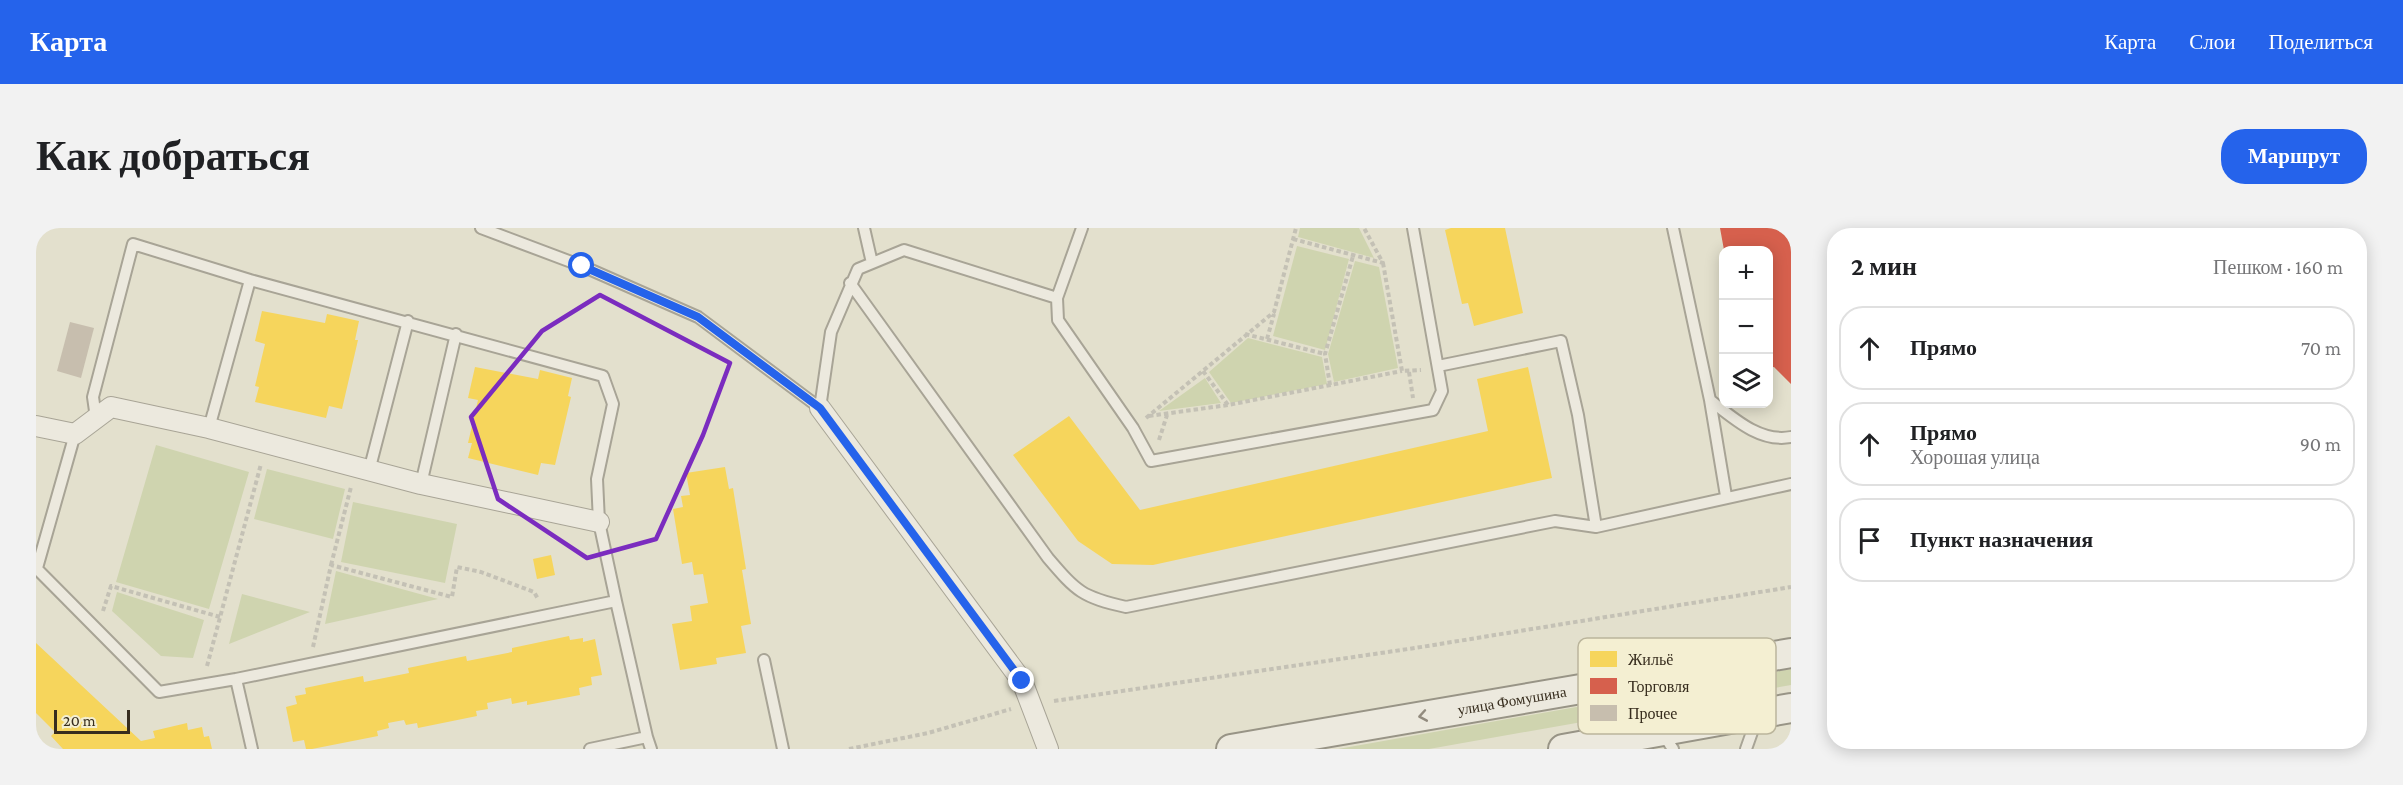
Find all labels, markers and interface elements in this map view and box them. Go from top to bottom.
text: Карта [30,26,107,57]
text: Карта [2104,30,2156,54]
text: Слои [2189,30,2235,54]
text: Поделиться [2268,30,2373,54]
button: Маршрут [2221,129,2367,184]
text: Как добраться [36,132,310,179]
map controls [1719,246,1773,408]
button: + [1719,246,1773,300]
route start [568,252,594,278]
text: 2 мин [1851,252,1917,281]
text: Пешком · 160 m [2213,256,2343,278]
button: − [1719,300,1773,354]
icon: ahead [1853,332,1886,365]
text: Прямо [1910,335,1977,360]
text: 70 m [2301,337,2341,359]
button: layers [1719,354,1773,408]
text: Прямо [1910,420,1977,445]
icon: ahead [1853,428,1886,461]
text: 90 m [2300,433,2341,455]
text: Хорошая улица [1910,446,2040,468]
icon: arrive [1853,524,1886,557]
text: Пункт назначения [1910,527,2093,552]
legend [1578,638,1776,734]
text: Жильё [1628,651,1673,668]
route end [1008,667,1034,693]
text: Торговля [1628,678,1690,696]
street label: улица Фомушина [1456,684,1568,718]
text: Прочее [1628,705,1677,723]
scale bar [54,707,130,735]
one-way arrow [1418,709,1428,722]
text: 20 m [63,712,96,729]

